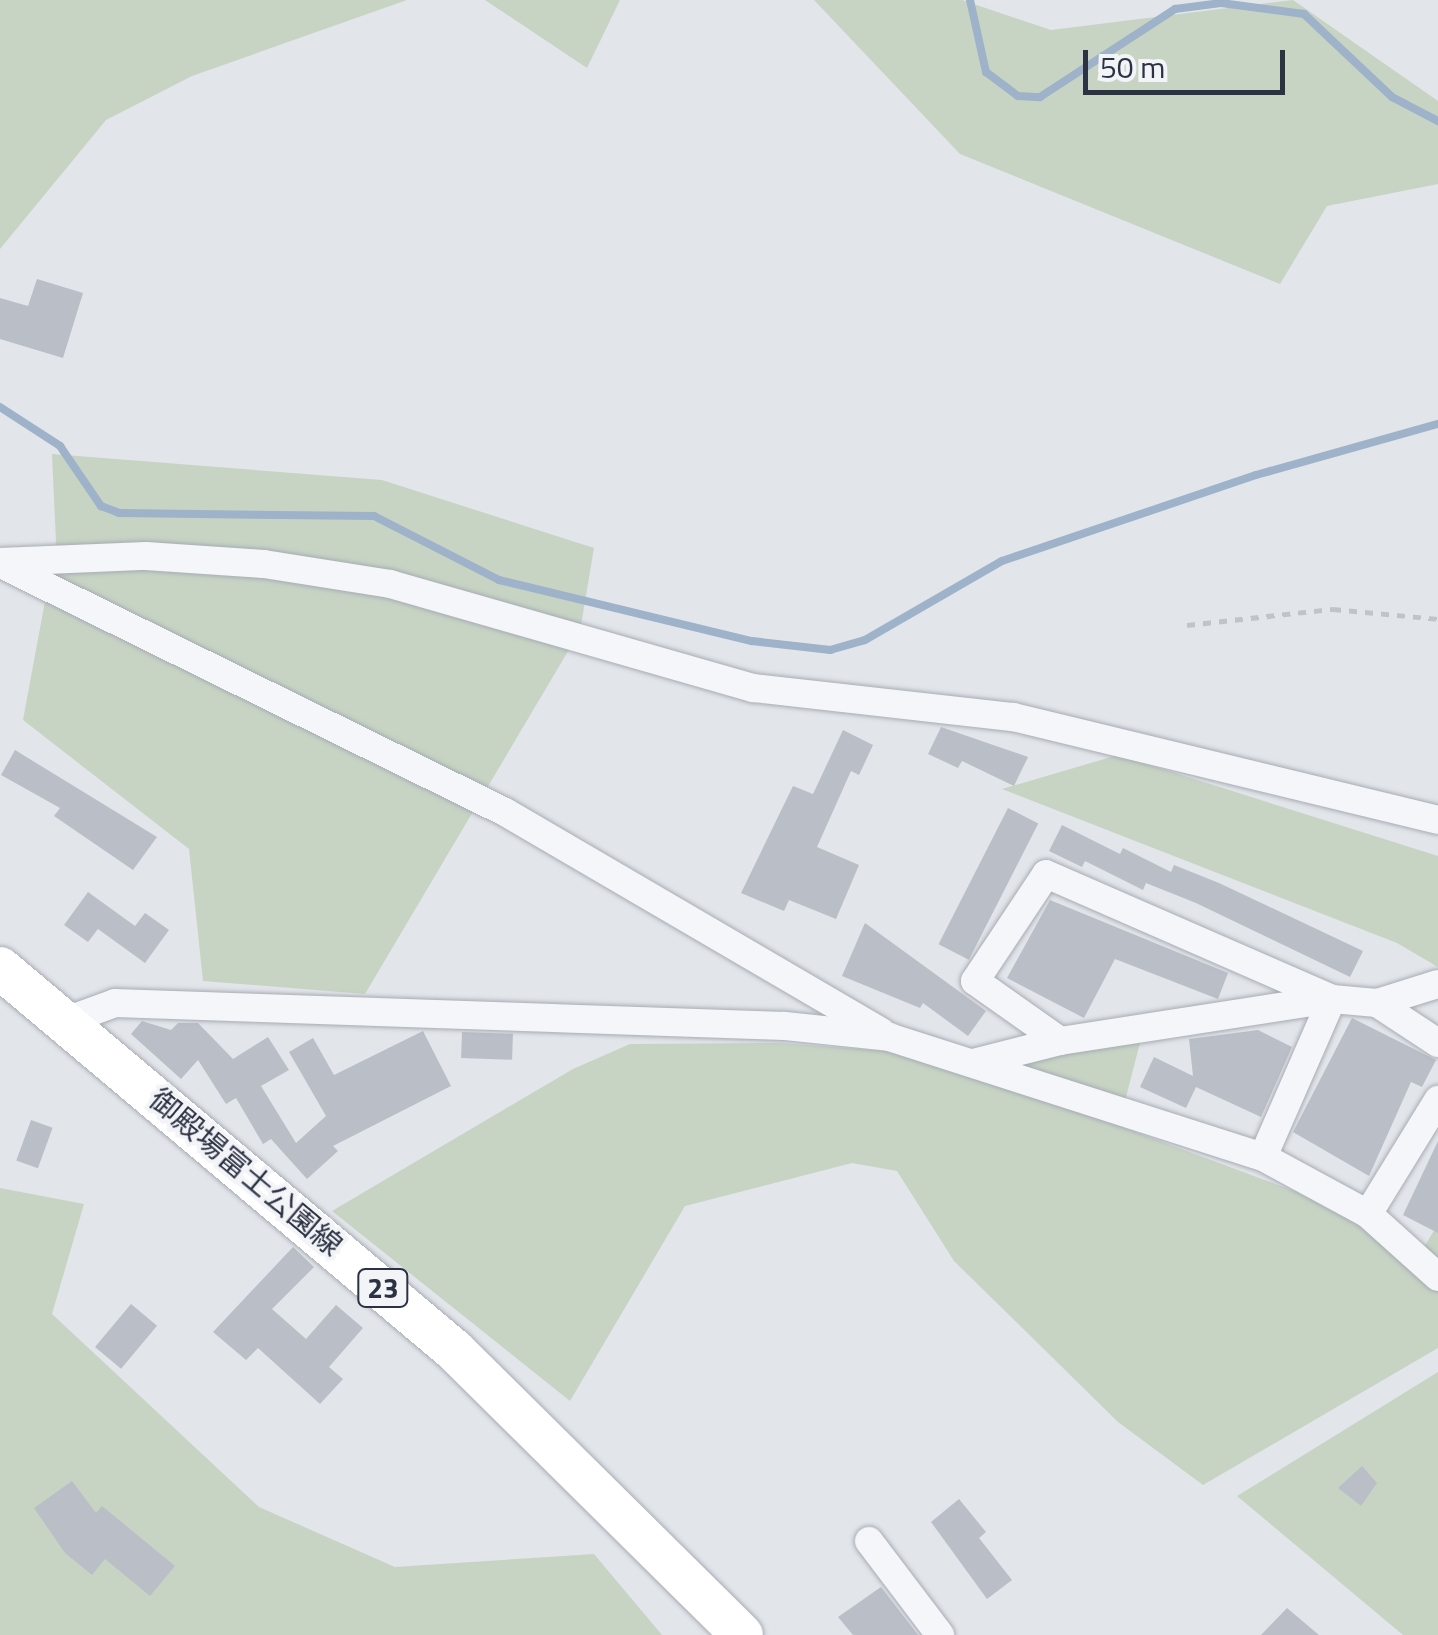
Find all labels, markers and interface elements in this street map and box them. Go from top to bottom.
scale bar [1088,30,1290,92]
text: 50 m [1100,44,1165,90]
street label: 御殿場富士公園線 [143,1081,349,1263]
road number: 23 [356,1265,410,1311]

